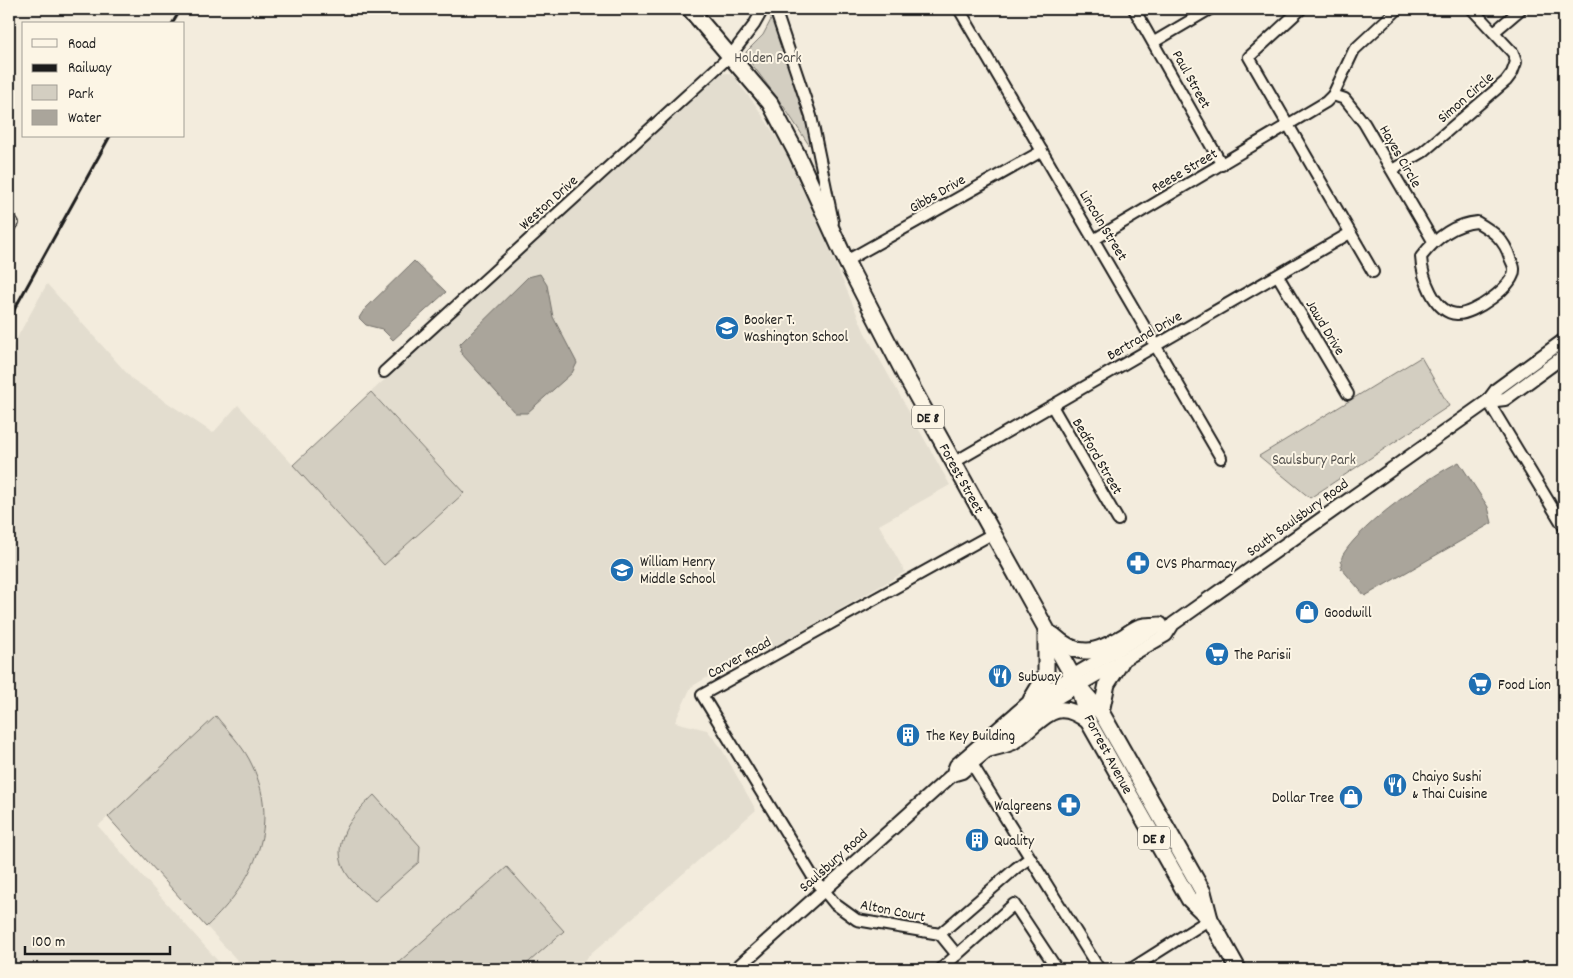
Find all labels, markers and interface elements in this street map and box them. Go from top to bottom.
legend [22,22,185,138]
text: Road [68,34,96,56]
street label: Paul Street [1165,47,1216,114]
park label: Holden Park [734,48,802,70]
text: Railway [68,58,112,80]
street label: Simon Circle [1433,67,1500,129]
text: Park [68,84,94,106]
text: Water [68,108,102,130]
street label: Hayes Circle [1372,122,1426,193]
street label: Reese Street [1148,144,1223,200]
street label: Gibbs Drive [906,170,971,220]
street label: Weston Drive [515,171,584,236]
street label: Lincoln Street [1073,187,1132,266]
street label: Jawd Drive [1299,296,1350,360]
street label: Bertrand Drive [1103,306,1187,367]
place label: Booker T. Washington School [744,310,849,349]
school or university icon: Booker T. Washington School [714,315,740,341]
road number: DE 8 [912,406,944,428]
street label: Bedford Street [1065,415,1127,500]
street label: Forest Street [932,440,989,518]
park label: Saulsbury Park [1272,450,1356,472]
street label: South Saulsbury Road [1242,474,1354,563]
pharmacy icon: CVS Pharmacy [1125,550,1151,576]
place label: William Henry Middle School [640,552,716,591]
place label: CVS Pharmacy [1156,554,1237,576]
school or university icon: William Henry Middle School [609,557,635,583]
shop icon: Goodwill [1294,599,1320,625]
place label: Goodwill [1324,603,1372,625]
street label: Carver Road [704,632,776,685]
supermarket icon: The Parisii [1204,641,1230,667]
place label: The Parisii [1234,645,1291,667]
restaurant icon: Subway [987,663,1013,689]
place label: Subway [1018,667,1061,689]
supermarket icon: Food Lion [1467,671,1493,697]
place label: Food Lion [1498,675,1551,697]
street label: Forrest Avenue [1077,711,1138,799]
building icon: The Key Building [895,722,921,748]
place label: The Key Building [926,726,1015,748]
place label: Chaiyo Sushi & Thai Cuisine [1412,767,1488,806]
restaurant icon: Chaiyo Sushi & Thai Cuisine [1382,772,1408,798]
shop icon: Dollar Tree [1338,784,1364,810]
place label: Dollar Tree [1272,788,1334,810]
pharmacy icon: Walgreens [1056,792,1082,818]
place label: Walgreens [994,796,1052,818]
street label: Saulsbury Road [795,825,874,898]
road number: DE 8 [1138,826,1170,850]
building icon: Quality [964,827,990,853]
place label: Quality [994,831,1035,853]
street label: Alton Court [858,895,928,929]
scale bar [25,923,170,955]
text: 100 m [32,932,65,954]

